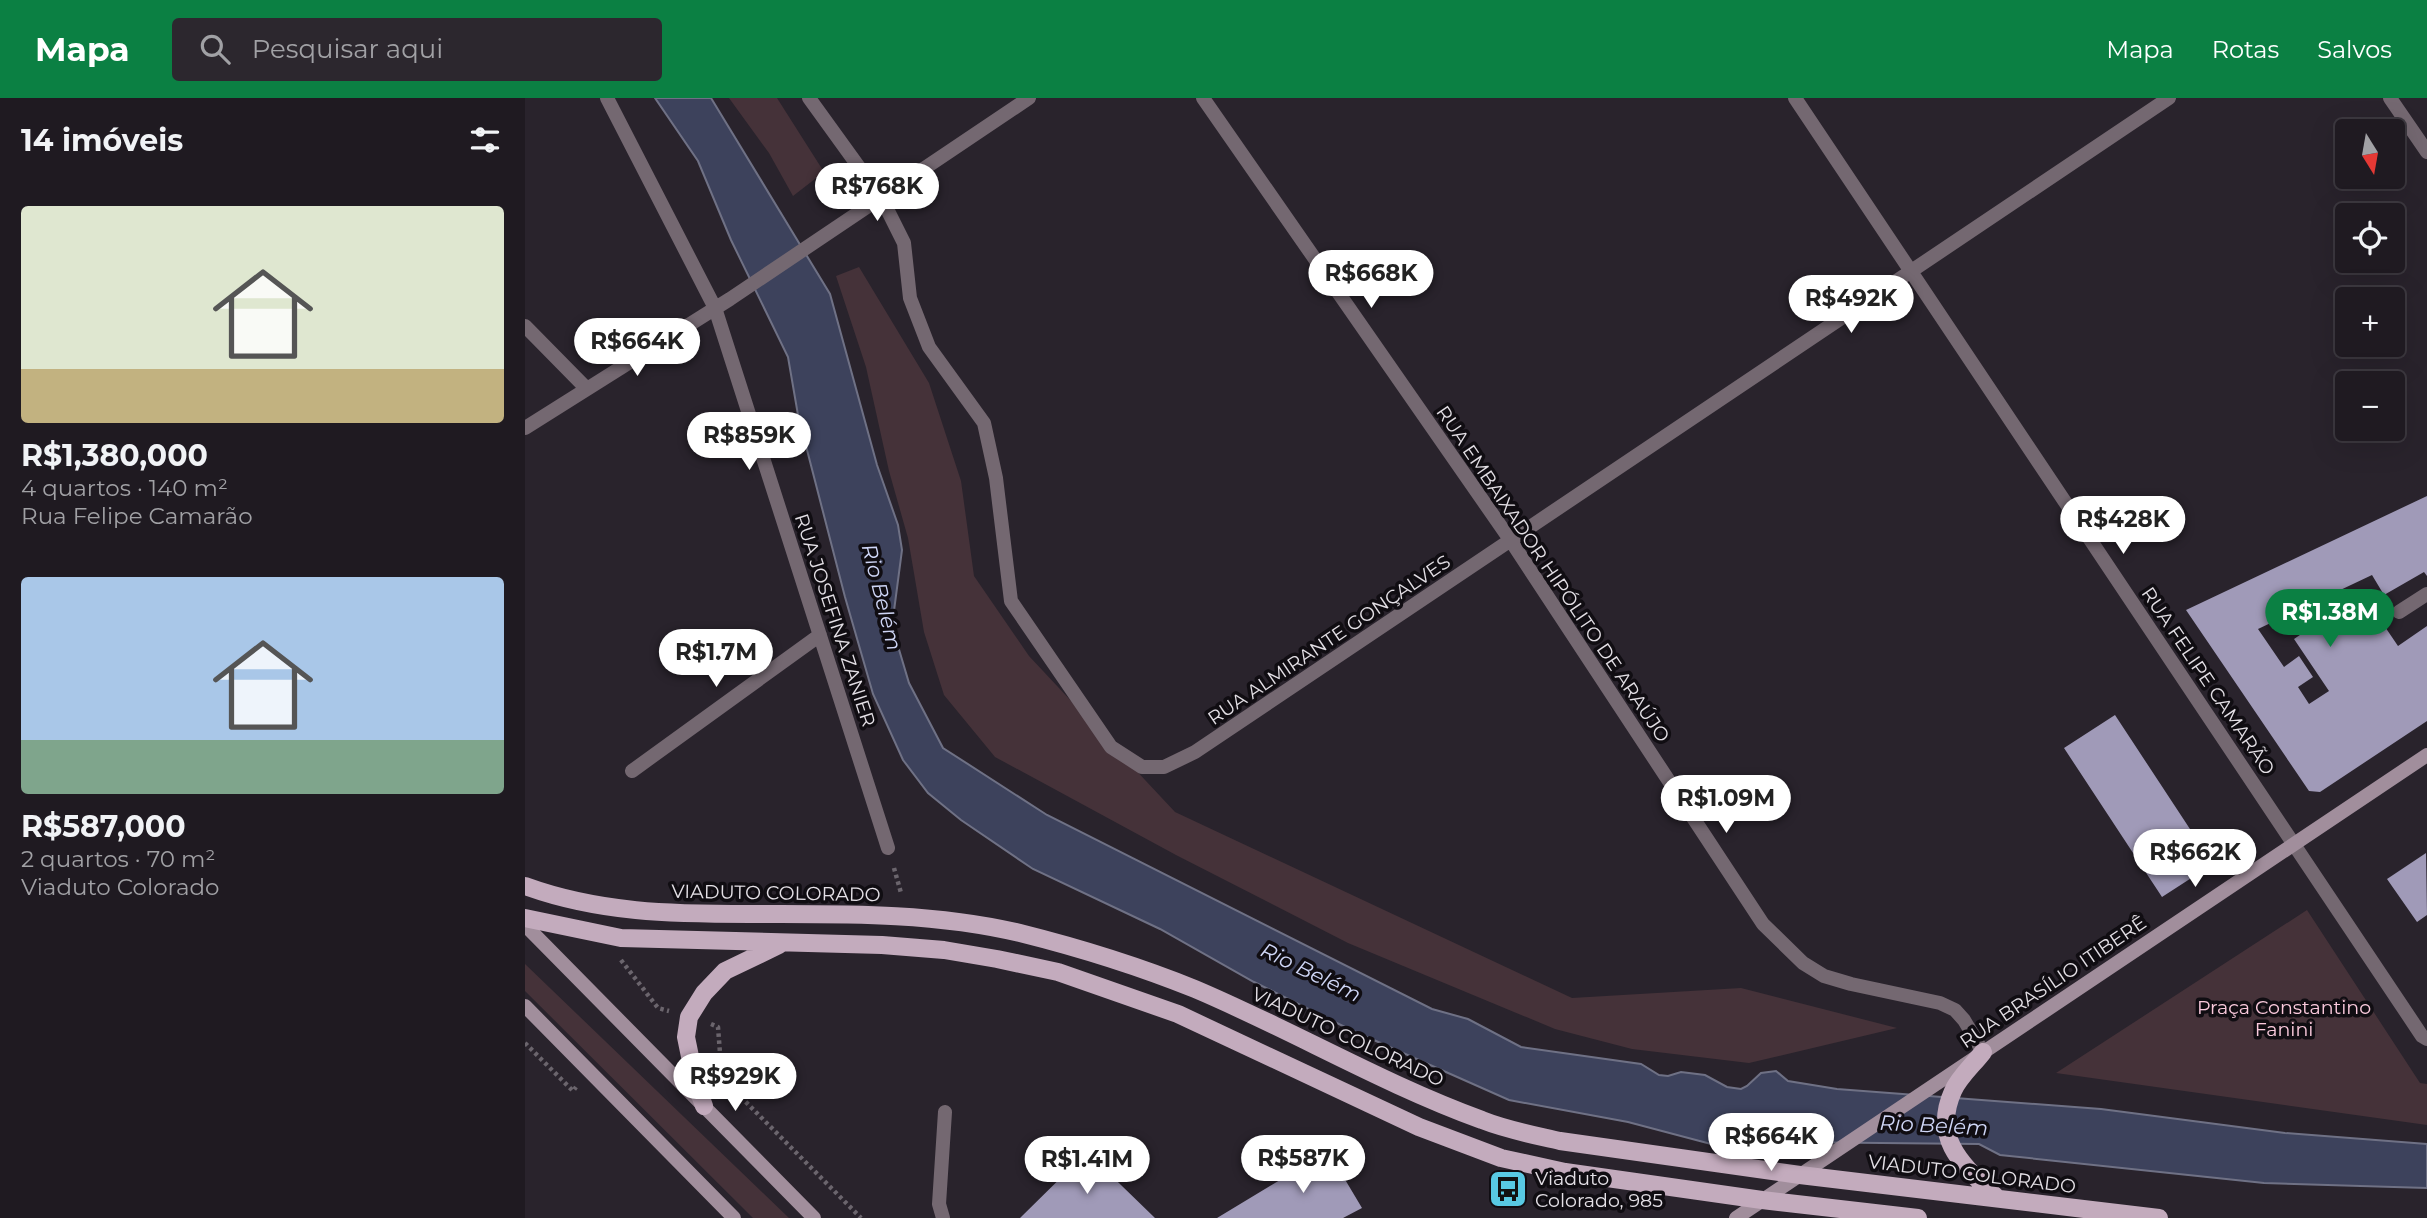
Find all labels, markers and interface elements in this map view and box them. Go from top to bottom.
search box [172,18,662,81]
text: Mapa [35,29,130,69]
icon: search [196,30,234,68]
text: Pesquisar aqui [252,33,443,65]
text: Mapa [2106,35,2174,64]
text: Rotas [2212,35,2279,64]
text: Salvos [2317,35,2392,64]
north arrow [2335,119,2405,189]
map controls [2335,119,2405,441]
icon: filters [466,121,504,159]
text: 14 imóveis [21,122,183,159]
pin: R$768K [820,164,934,223]
text: R$768K [831,172,923,200]
button: locate [2335,203,2405,273]
pin: R$668K [1314,250,1428,310]
icon: home [200,251,326,377]
text: R$668K [1324,259,1418,287]
pin: R$492K [1794,275,1908,335]
text: R$492K [1805,284,1897,312]
button: + [2335,287,2405,357]
pin: R$664K [580,318,694,378]
text: R$664K [590,327,684,355]
button: − [2335,371,2405,441]
street label: RUA EMBAIXADOR HIPÓLITO DE ARAÚJO [1431,401,1675,747]
pin: R$859K [692,412,806,472]
text: R$859K [703,421,795,449]
text: R$1,380,000 [21,437,208,474]
text: 4 quartos · 140 m² [21,474,228,502]
pin: R$428K [2066,496,2180,556]
text: Rua Felipe Camarão [21,502,253,530]
text: R$428K [2076,505,2170,533]
street label: RUA JOSEFINA ZANIER [790,511,880,729]
water label: Rio Belém [857,541,907,653]
street label: RUA ALMIRANTE GONÇALVES [1203,550,1455,730]
street label: RUA FELIPE CAMARÃO [2137,583,2279,779]
pin: R$1.38M [2265,589,2395,649]
text: R$1.38M [2281,598,2379,626]
icon: home [200,622,326,748]
pin: R$1.7M [659,630,773,689]
text: R$1.7M [675,638,757,666]
pin: R$1.09M [1661,776,1791,835]
text: R$1.09M [1677,784,1775,812]
text: R$587,000 [21,808,186,845]
pin: R$662K [2138,830,2252,889]
text: R$662K [2149,838,2241,866]
text: 2 quartos · 70 m² [21,845,215,873]
text: Viaduto Colorado [21,873,220,901]
street label: VIADUTO COLORADO [671,880,881,906]
street label: RUA BRASÍLIO ITIBERÊ [1955,911,2151,1053]
water label: Rio Belém [1257,937,1365,1007]
street label: VIADUTO COLORADO [1248,982,1448,1092]
park label: Praça Constantino Fanini [2197,996,2371,1041]
pin: R$929K [678,1054,792,1113]
text: R$929K [689,1062,781,1090]
water label: Rio Belém [1879,1110,1989,1140]
pin: R$664K [1714,1114,1828,1173]
text: R$664K [1724,1122,1818,1150]
pin: R$1.41M [1022,1136,1152,1196]
pin: R$587K [1246,1136,1360,1195]
text: R$587K [1257,1144,1349,1172]
text: R$1.41M [1041,1145,1133,1173]
street label: VIADUTO COLORADO [1867,1150,2077,1198]
place label: Viaduto Colorado, 985 [1535,1167,1663,1212]
bus stop icon: Viaduto Colorado, 985 [1487,1168,1529,1210]

